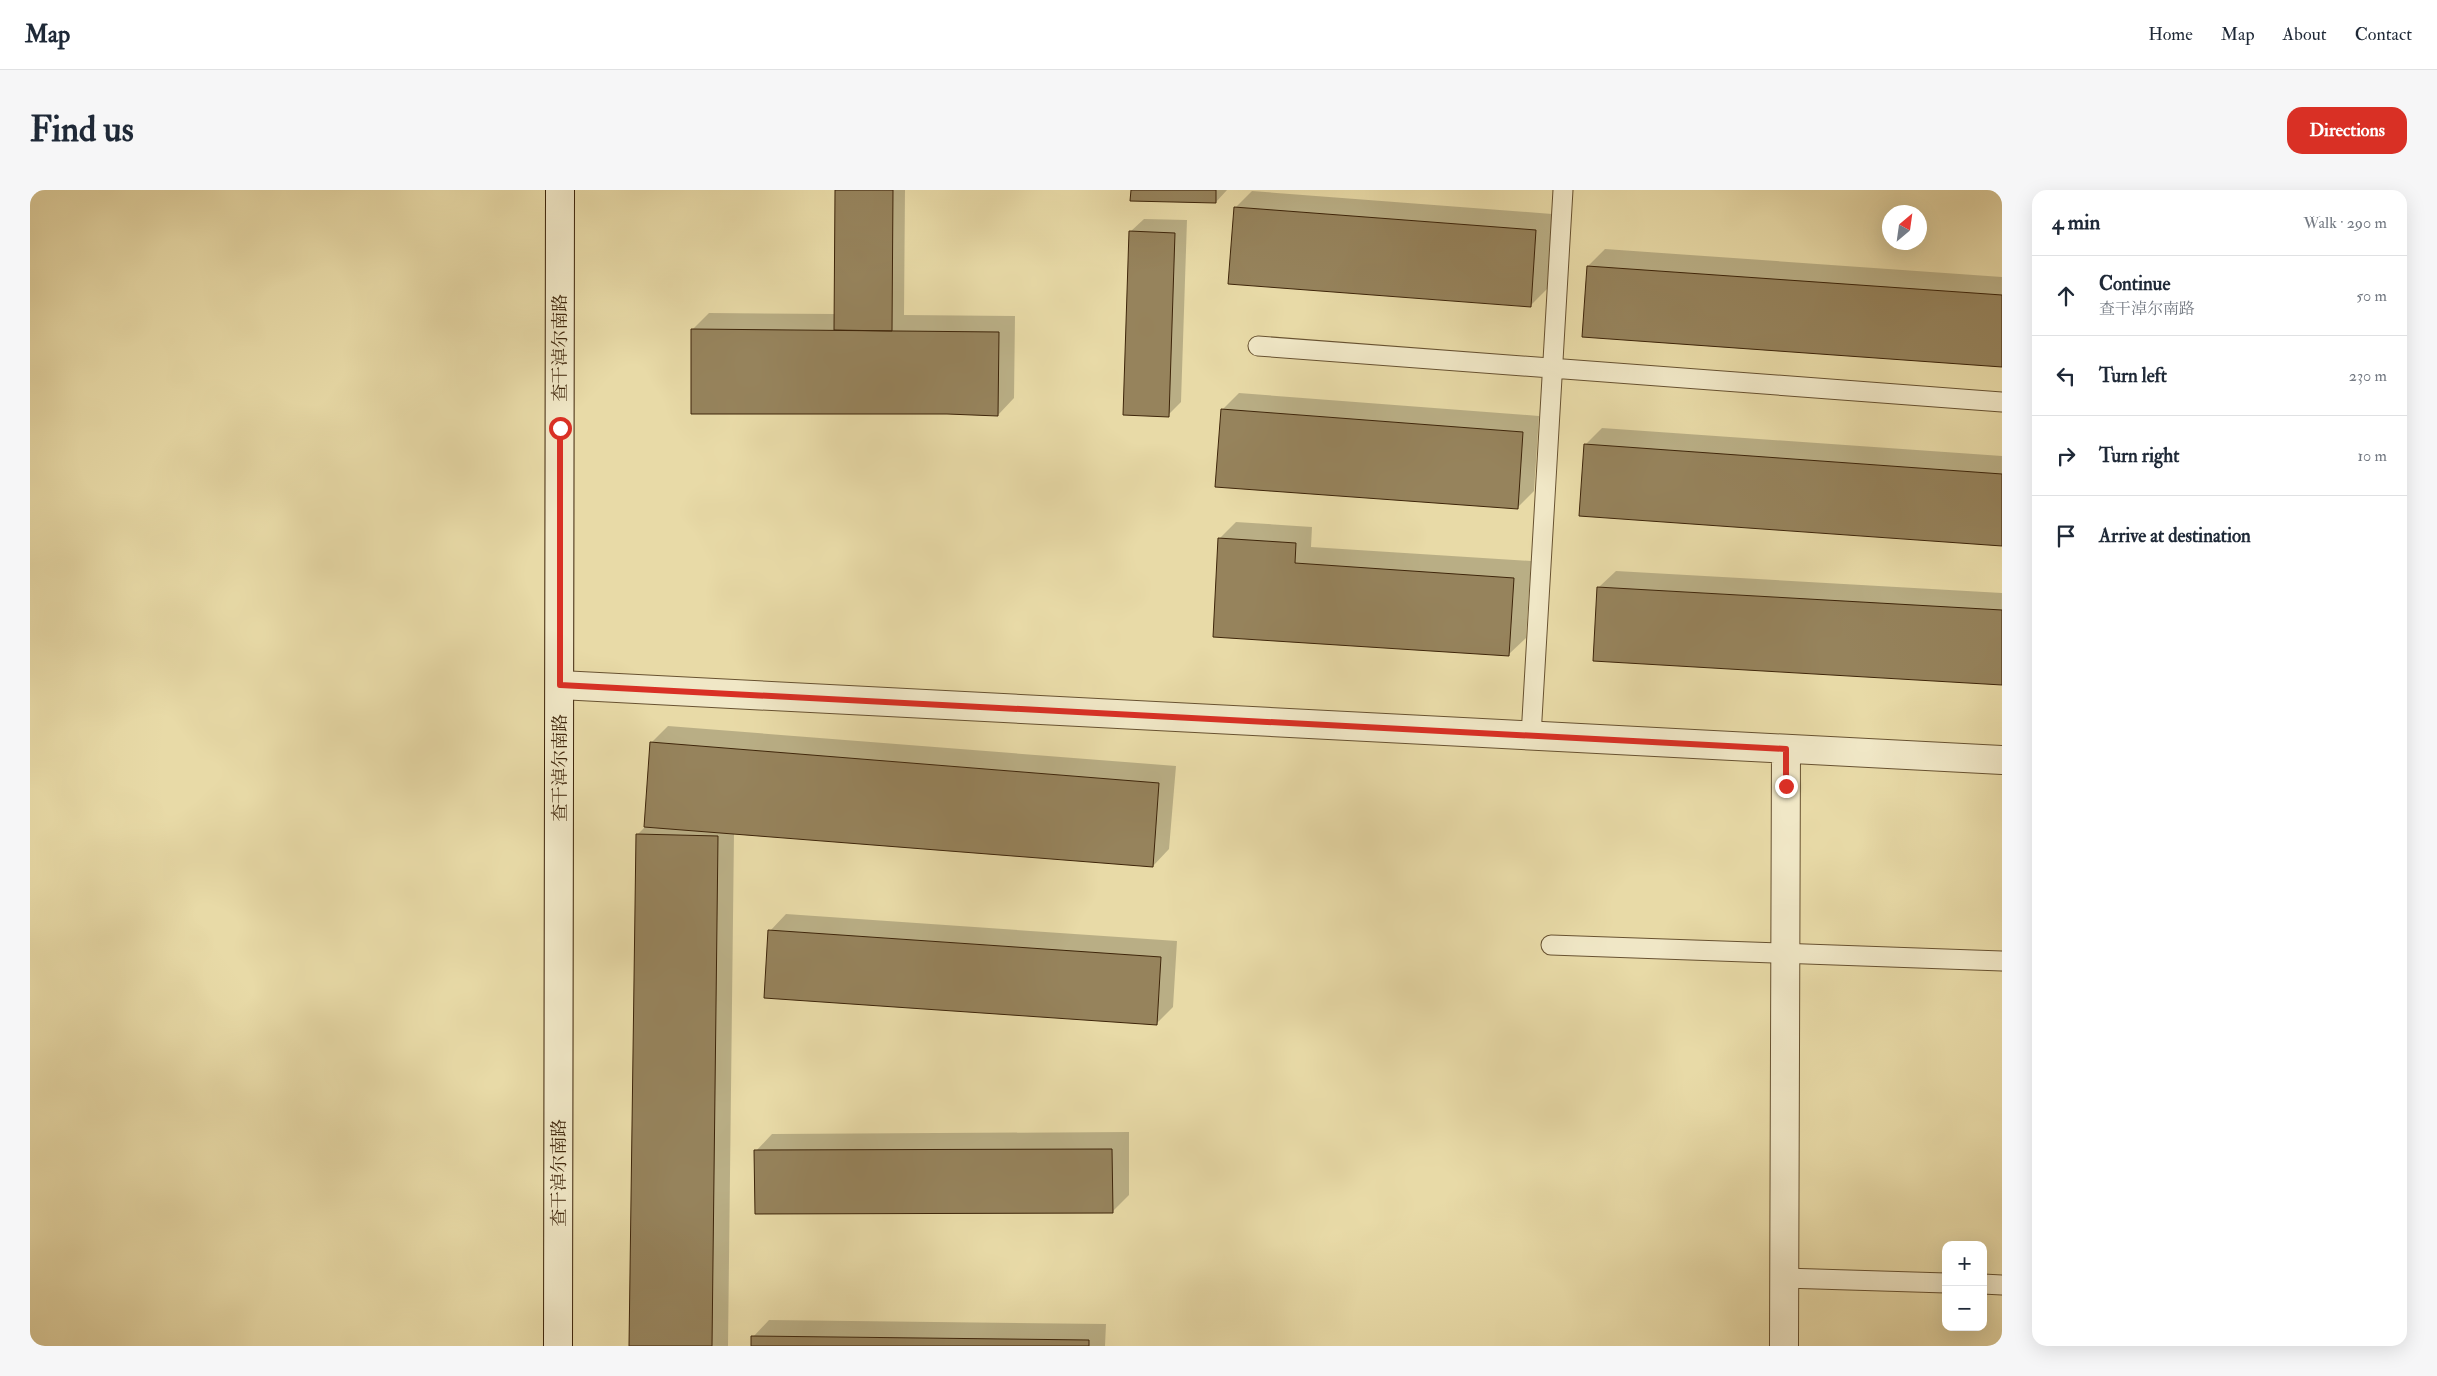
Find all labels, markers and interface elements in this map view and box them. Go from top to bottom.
text: Map [25,19,70,50]
text: Home [2148,23,2193,46]
text: Map [2221,23,2255,46]
text: About [2283,23,2327,46]
text: Contact [2355,23,2412,46]
button: Directions [2287,107,2407,154]
text: Find us [30,108,134,152]
north arrow [1882,205,1927,250]
text: 4 min [2052,209,2100,236]
text: Walk · 290 m [2304,213,2387,233]
text: Continue [2099,272,2170,296]
icon: ahead [2052,282,2080,310]
text: 50 m [2356,286,2387,306]
street label: 查干淖尔南路 [549,294,572,402]
text: 查干淖尔南路 [2099,299,2195,319]
icon: left [2052,362,2080,390]
text: Turn left [2099,364,2167,388]
text: 230 m [2349,366,2387,386]
route start [549,417,572,440]
icon: right [2052,442,2080,470]
text: Turn right [2099,444,2179,468]
text: 10 m [2357,446,2387,466]
icon: arrive [2052,522,2080,550]
text: Arrive at destination [2099,524,2251,548]
street label: 查干淖尔南路 [549,714,572,822]
route end [1775,775,1798,798]
street label: 查干淖尔南路 [548,1119,571,1227]
map controls [1942,1241,1987,1331]
button: + [1942,1241,1987,1286]
button: − [1942,1286,1987,1331]

